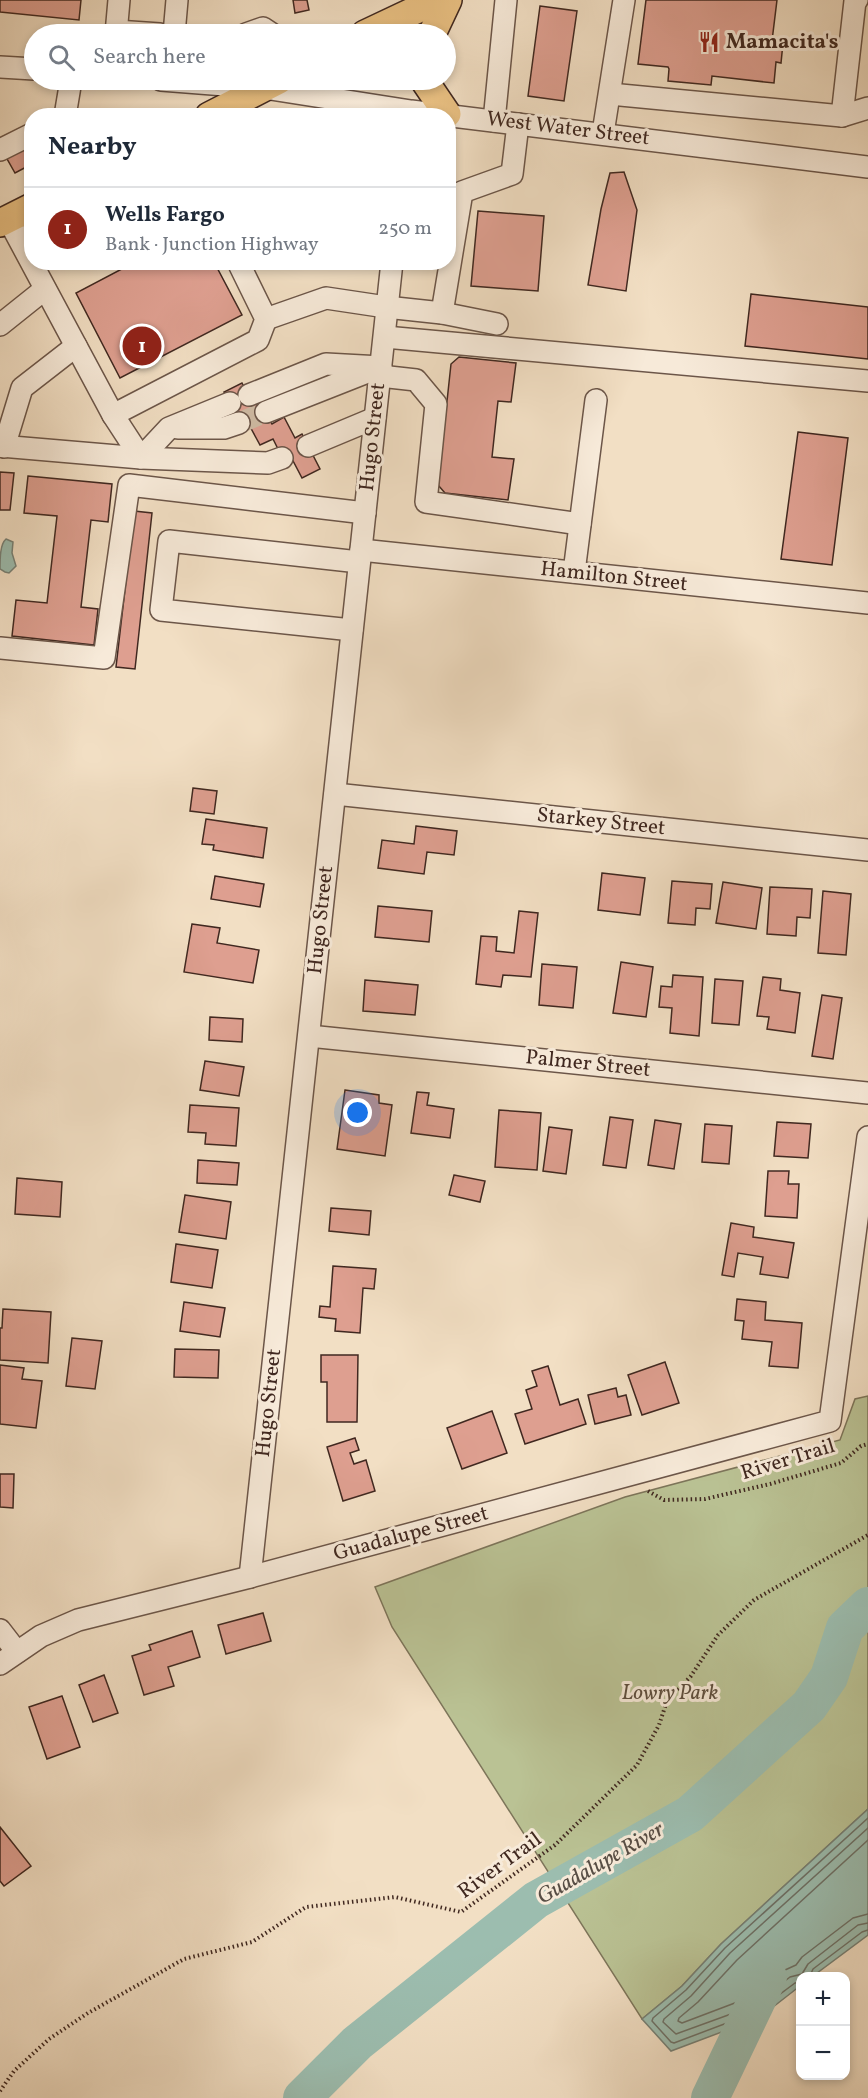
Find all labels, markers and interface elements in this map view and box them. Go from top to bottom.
search box [24,24,456,90]
place label: Mamacita's [726,28,839,57]
restaurant icon: Mamacita's [697,30,721,54]
icon: search [45,41,78,74]
text: Search here [93,42,206,73]
street label: West Water Street [485,105,651,153]
text: Nearby [48,129,137,165]
text: Wells Fargo [105,200,225,231]
text: 1 [63,215,72,243]
text: 250 m [378,215,432,243]
text: Bank · Junction Highway [105,231,319,259]
pin: 1 [122,324,162,368]
street label: Hugo Street [353,381,393,493]
street label: Hamilton Street [539,555,689,599]
street label: Starkey Street [535,801,667,843]
street label: Hugo Street [301,864,341,976]
street label: Palmer Street [524,1043,652,1085]
your location [343,1098,372,1127]
street label: Hugo Street [249,1347,289,1459]
street label: River Trail [737,1432,839,1488]
street label: Guadalupe Street [330,1499,492,1569]
park label: Lowry Park [622,1679,719,1708]
water label: Guadalupe River [532,1815,671,1913]
street label: River Trail [452,1826,548,1906]
map controls [796,1972,850,2080]
button: + [796,1972,850,2026]
button: − [796,2026,850,2080]

